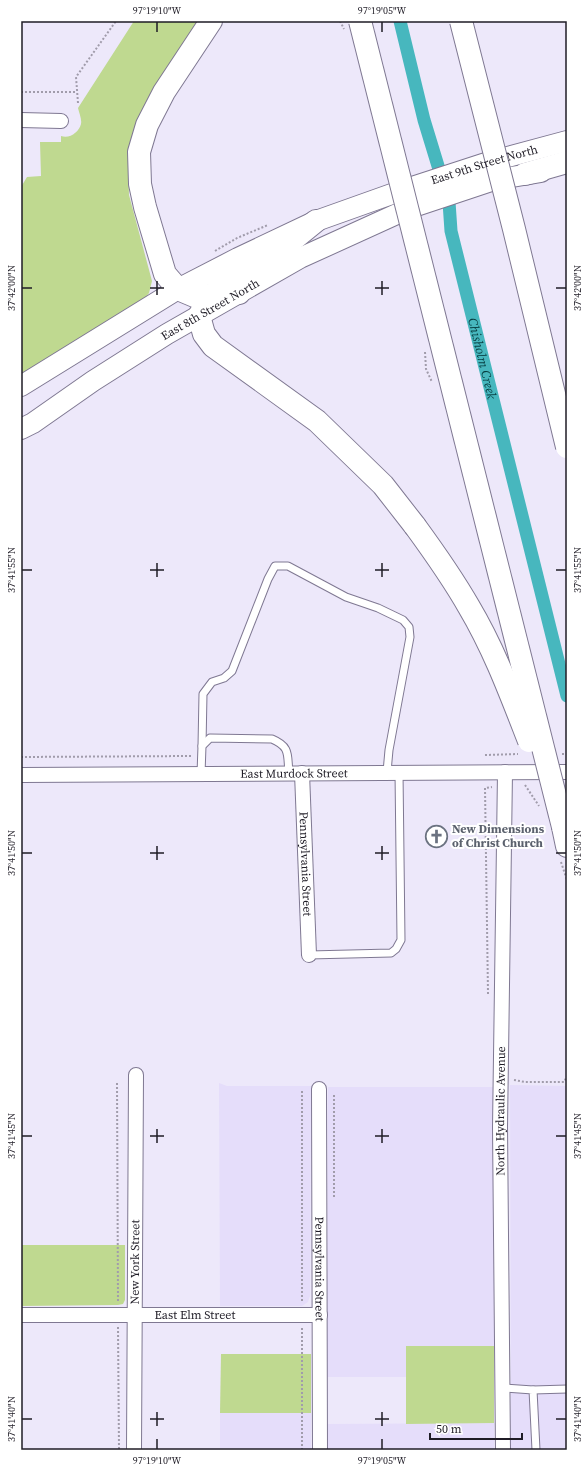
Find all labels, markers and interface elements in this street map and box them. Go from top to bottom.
text: 97°19'10"W [133,4,182,17]
text: 97°19'05"W [358,4,407,17]
street label: East 9th Street North [429,141,540,188]
text: 37°42'00"N [5,265,18,311]
text: 37°42'00"N [571,265,584,311]
street label: East 8th Street North [158,275,262,344]
water label: Chisholm Creek [464,316,501,402]
text: 37°41'55"N [5,547,18,593]
text: 37°41'55"N [571,547,584,593]
street label: East Murdock Street [240,765,348,782]
street label: Pennsylvania Street [295,811,316,917]
place label: New Dimensions of Christ Church [452,821,545,851]
church icon: New Dimensions of Christ Church [423,823,449,849]
text: 37°41'50"N [5,830,18,876]
text: 37°41'50"N [571,830,584,876]
street label: North Hydraulic Avenue [492,1046,509,1176]
text: 37°41'45"N [5,1113,18,1159]
text: 37°41'45"N [571,1113,584,1159]
street label: Pennsylvania Street [311,1217,328,1322]
street label: New York Street [127,1219,143,1304]
street label: East Elm Street [155,1307,235,1323]
text: 37°41'40"N [5,1396,18,1442]
text: 37°41'40"N [571,1396,584,1442]
scale bar [430,1415,522,1441]
text: 50 m [436,1421,462,1437]
text: 97°19'10"W [133,1454,182,1467]
text: 97°19'05"W [358,1454,407,1467]

